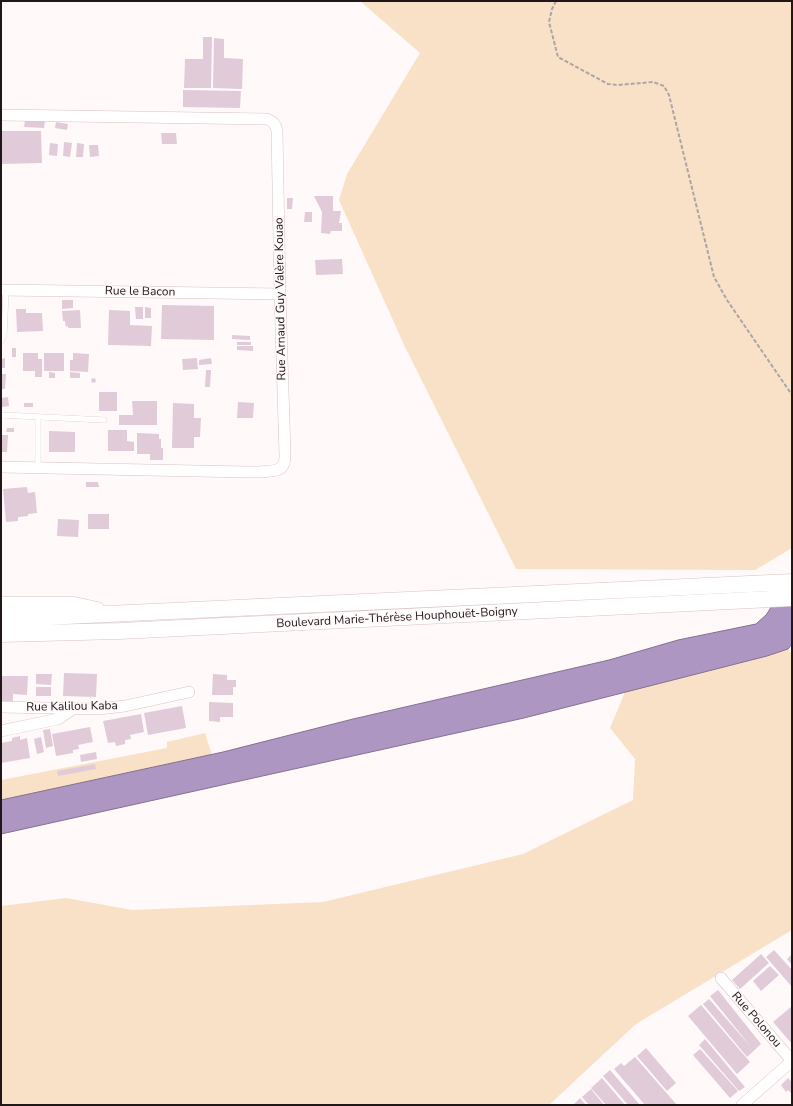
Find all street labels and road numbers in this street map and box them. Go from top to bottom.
street label: Rue Arnaud Guy Valère Kouao [272,217,290,381]
street label: Rue le Bacon [105,284,175,300]
street label: Boulevard Marie-Thérèse Houphouët-Boigny [276,604,518,632]
street label: Rue Kalilou Kaba [26,699,118,715]
street label: Rue Polonou [728,989,784,1051]

